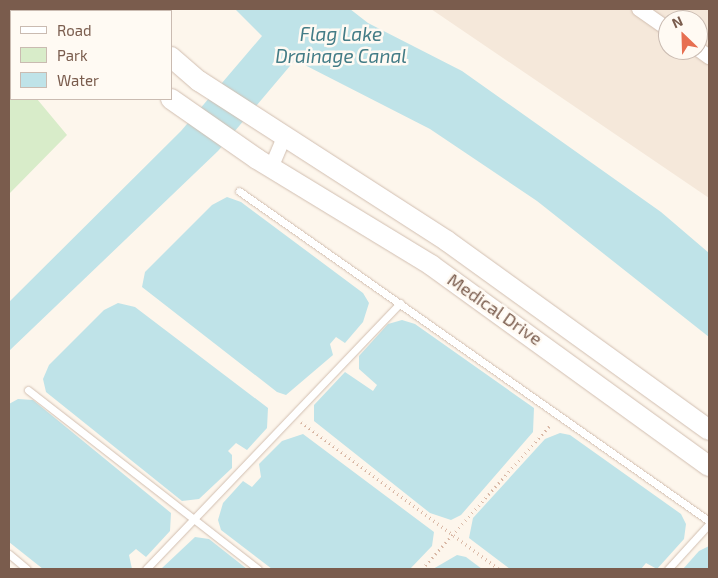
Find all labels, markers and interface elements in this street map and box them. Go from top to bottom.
legend [10,10,172,100]
north arrow [658,10,708,60]
text: N [669,12,685,32]
text: Road [57,21,92,39]
water label: Flag Lake Drainage Canal [275,23,407,67]
text: Park [57,46,88,64]
text: Water [57,71,99,89]
street label: Medical Drive [443,268,547,350]

